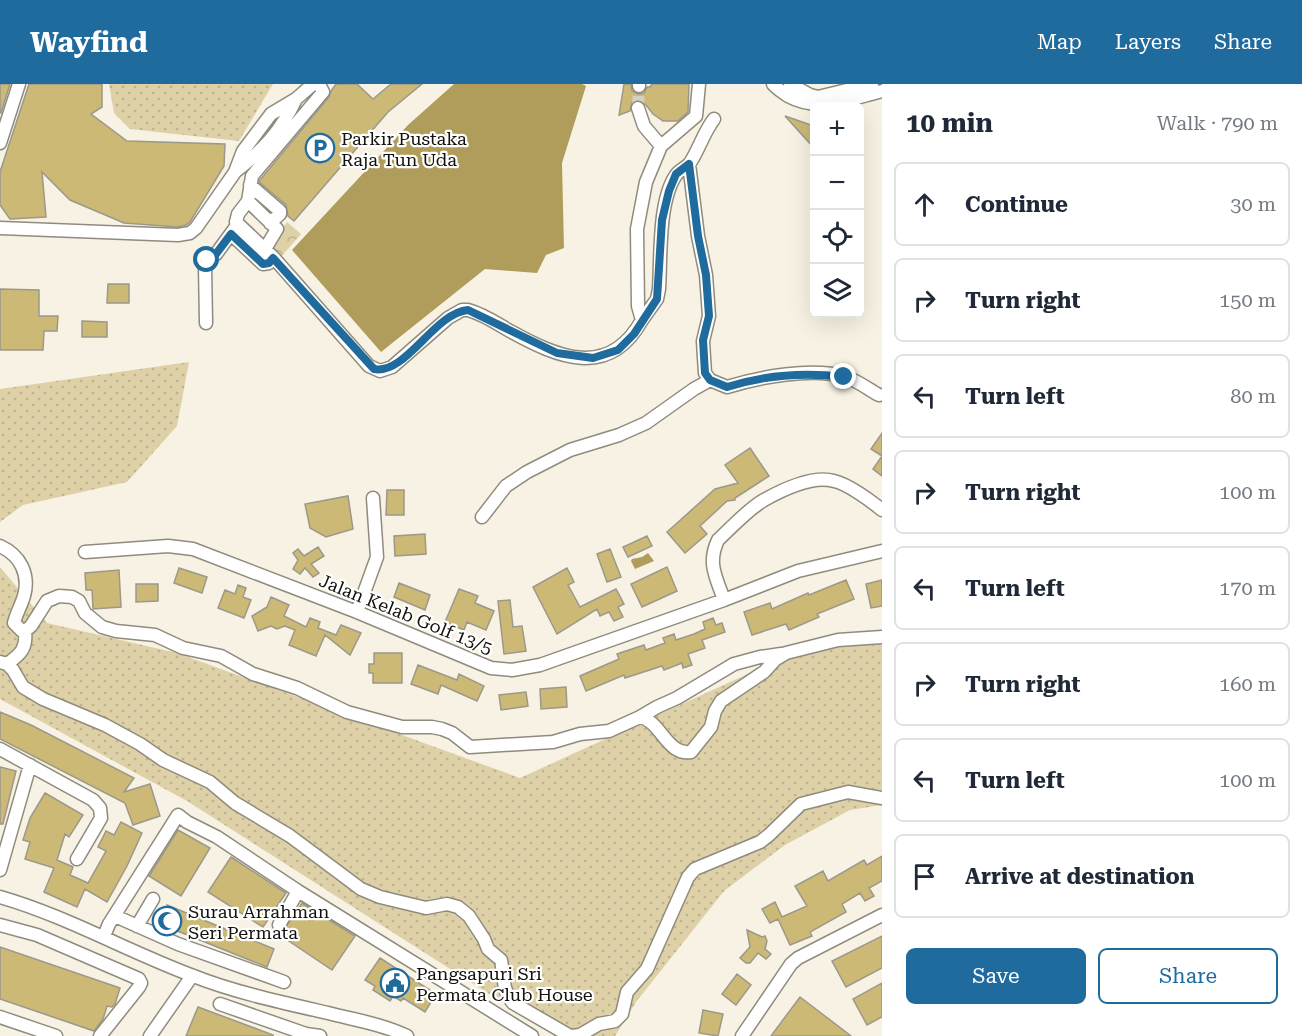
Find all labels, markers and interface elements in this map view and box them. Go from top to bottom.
text: Wayfind [30,26,148,59]
text: Map [1037,30,1082,54]
text: Layers [1115,30,1181,54]
text: Share [1214,30,1272,54]
map controls [810,102,864,318]
button: + [810,102,864,156]
text: 10 min [906,108,993,138]
text: Walk · 790 m [1157,111,1278,135]
place label: Parkir Pustaka Raja Tun Uda [341,128,467,170]
parking icon: Parkir Pustaka Raja Tun Uda [304,132,336,164]
button: − [810,156,864,210]
icon: ahead [908,188,941,221]
text: Continue [965,192,1068,217]
text: 30 m [1230,192,1276,216]
button: locate [810,210,864,264]
route start [193,246,219,272]
button: layers [810,264,864,318]
icon: right [908,284,941,317]
text: Turn right [965,288,1080,313]
text: 150 m [1219,288,1276,312]
route end [830,363,856,389]
icon: left [908,380,941,413]
text: Turn left [965,384,1065,409]
text: 80 m [1230,384,1276,408]
icon: right [908,476,941,509]
text: Turn right [965,480,1080,505]
text: 100 m [1219,480,1276,504]
street label: Jalan Kelab Golf 13/5 [316,570,496,658]
icon: left [908,572,941,605]
text: Turn left [965,576,1065,601]
text: 170 m [1219,576,1276,600]
icon: right [908,668,941,701]
text: Turn right [965,672,1080,697]
text: 160 m [1219,672,1276,696]
icon: left [908,764,941,797]
text: Turn left [965,768,1065,793]
text: 100 m [1219,768,1276,792]
icon: arrive [908,860,941,893]
text: Arrive at destination [965,864,1194,889]
place label: Surau Arrahman Seri Permata [188,901,330,943]
mosque icon: Surau Arrahman Seri Permata [151,905,183,937]
button: Save [906,948,1086,1004]
button: Share [1098,948,1278,1004]
place label: Pangsapuri Sri Permata Club House [416,963,593,1005]
public building icon: Pangsapuri Sri Permata Club House [379,967,411,999]

